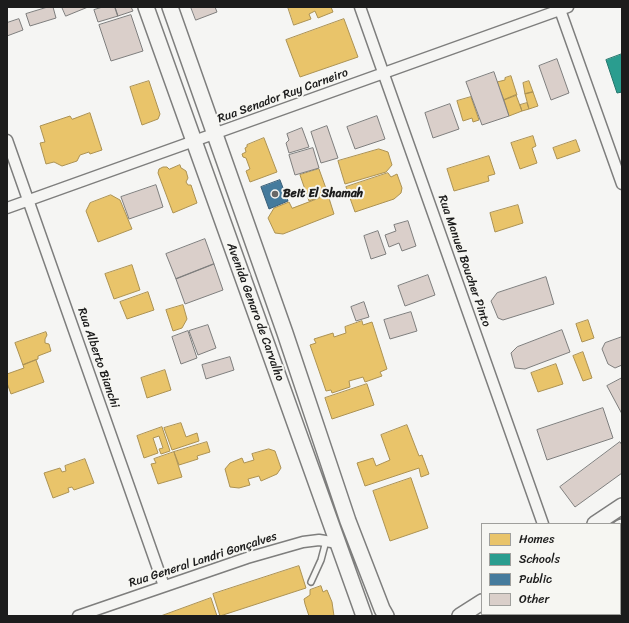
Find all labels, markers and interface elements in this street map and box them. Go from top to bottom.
street label: Rua Senador Ruy Carneiro [216,66,350,126]
place label: Beit El Shamah [283,187,363,201]
marker: Beit El Shamah [270,189,280,199]
street label: Rua Manuel Boucher Pinto [435,193,493,329]
street label: Avenida Genaro de Carvalho [223,241,287,383]
street label: Rua Alberto Bianchi [74,306,122,410]
legend [481,523,621,615]
text: Homes [519,528,555,550]
street label: Rua General Landri Gonçalves [127,529,279,591]
text: Schools [519,548,560,570]
text: Public [519,568,552,590]
text: Other [519,588,549,610]

